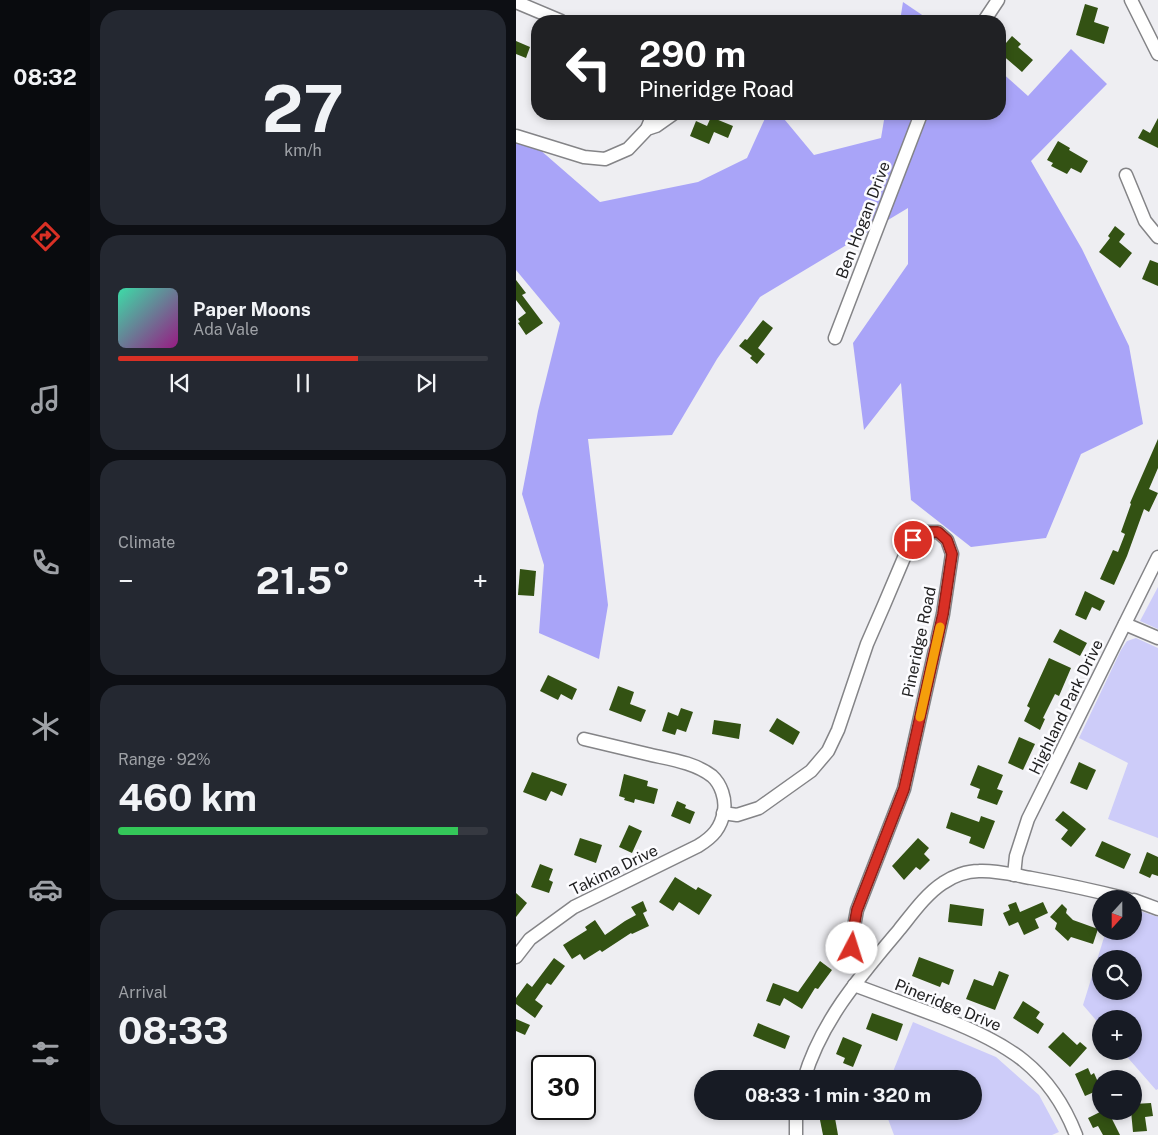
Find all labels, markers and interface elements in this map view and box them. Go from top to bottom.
text: 290 m [639,34,746,75]
icon: left [556,35,621,100]
text: 08:32 [13,64,77,90]
text: 27 [262,70,344,147]
text: Pineridge Road [639,76,794,102]
text: km/h [284,141,322,160]
street label: Ben Hogan Drive [832,159,894,281]
icon: directions [28,219,63,254]
text: Paper Moons [193,298,311,320]
text: Ada Vale [193,320,258,339]
icon: previous [166,369,194,397]
icon: pause [289,369,317,397]
icon: next [412,369,440,397]
icon: music [28,382,63,417]
pin [892,519,934,561]
icon: arrive [899,526,927,554]
text: Climate [118,533,175,552]
icon: phone [28,545,63,580]
text: 21.5° [256,558,350,603]
text: − [118,564,134,597]
text: + [472,564,488,597]
street label: Pineridge Road [898,585,940,699]
street label: Highland Park Drive [1025,636,1107,778]
icon: climate [28,709,63,744]
text: Range · 92% [118,750,211,769]
text: 460 km [118,775,257,820]
street label: Takima Drive [567,841,661,899]
icon: car [28,872,63,907]
north arrow [1092,890,1142,940]
map controls [1092,890,1142,1120]
position arrow [825,921,877,973]
button: search [1092,950,1142,1000]
street label: Pineridge Drive [892,975,1004,1035]
text: Arrival [118,983,167,1002]
text: 08:33 [118,1008,229,1053]
button: + [1092,1010,1142,1060]
icon: filters [28,1036,63,1071]
speed limit sign: 30 [531,1055,596,1120]
button: − [1092,1070,1142,1120]
text: 08:33 · 1 min · 320 m [745,1084,931,1106]

